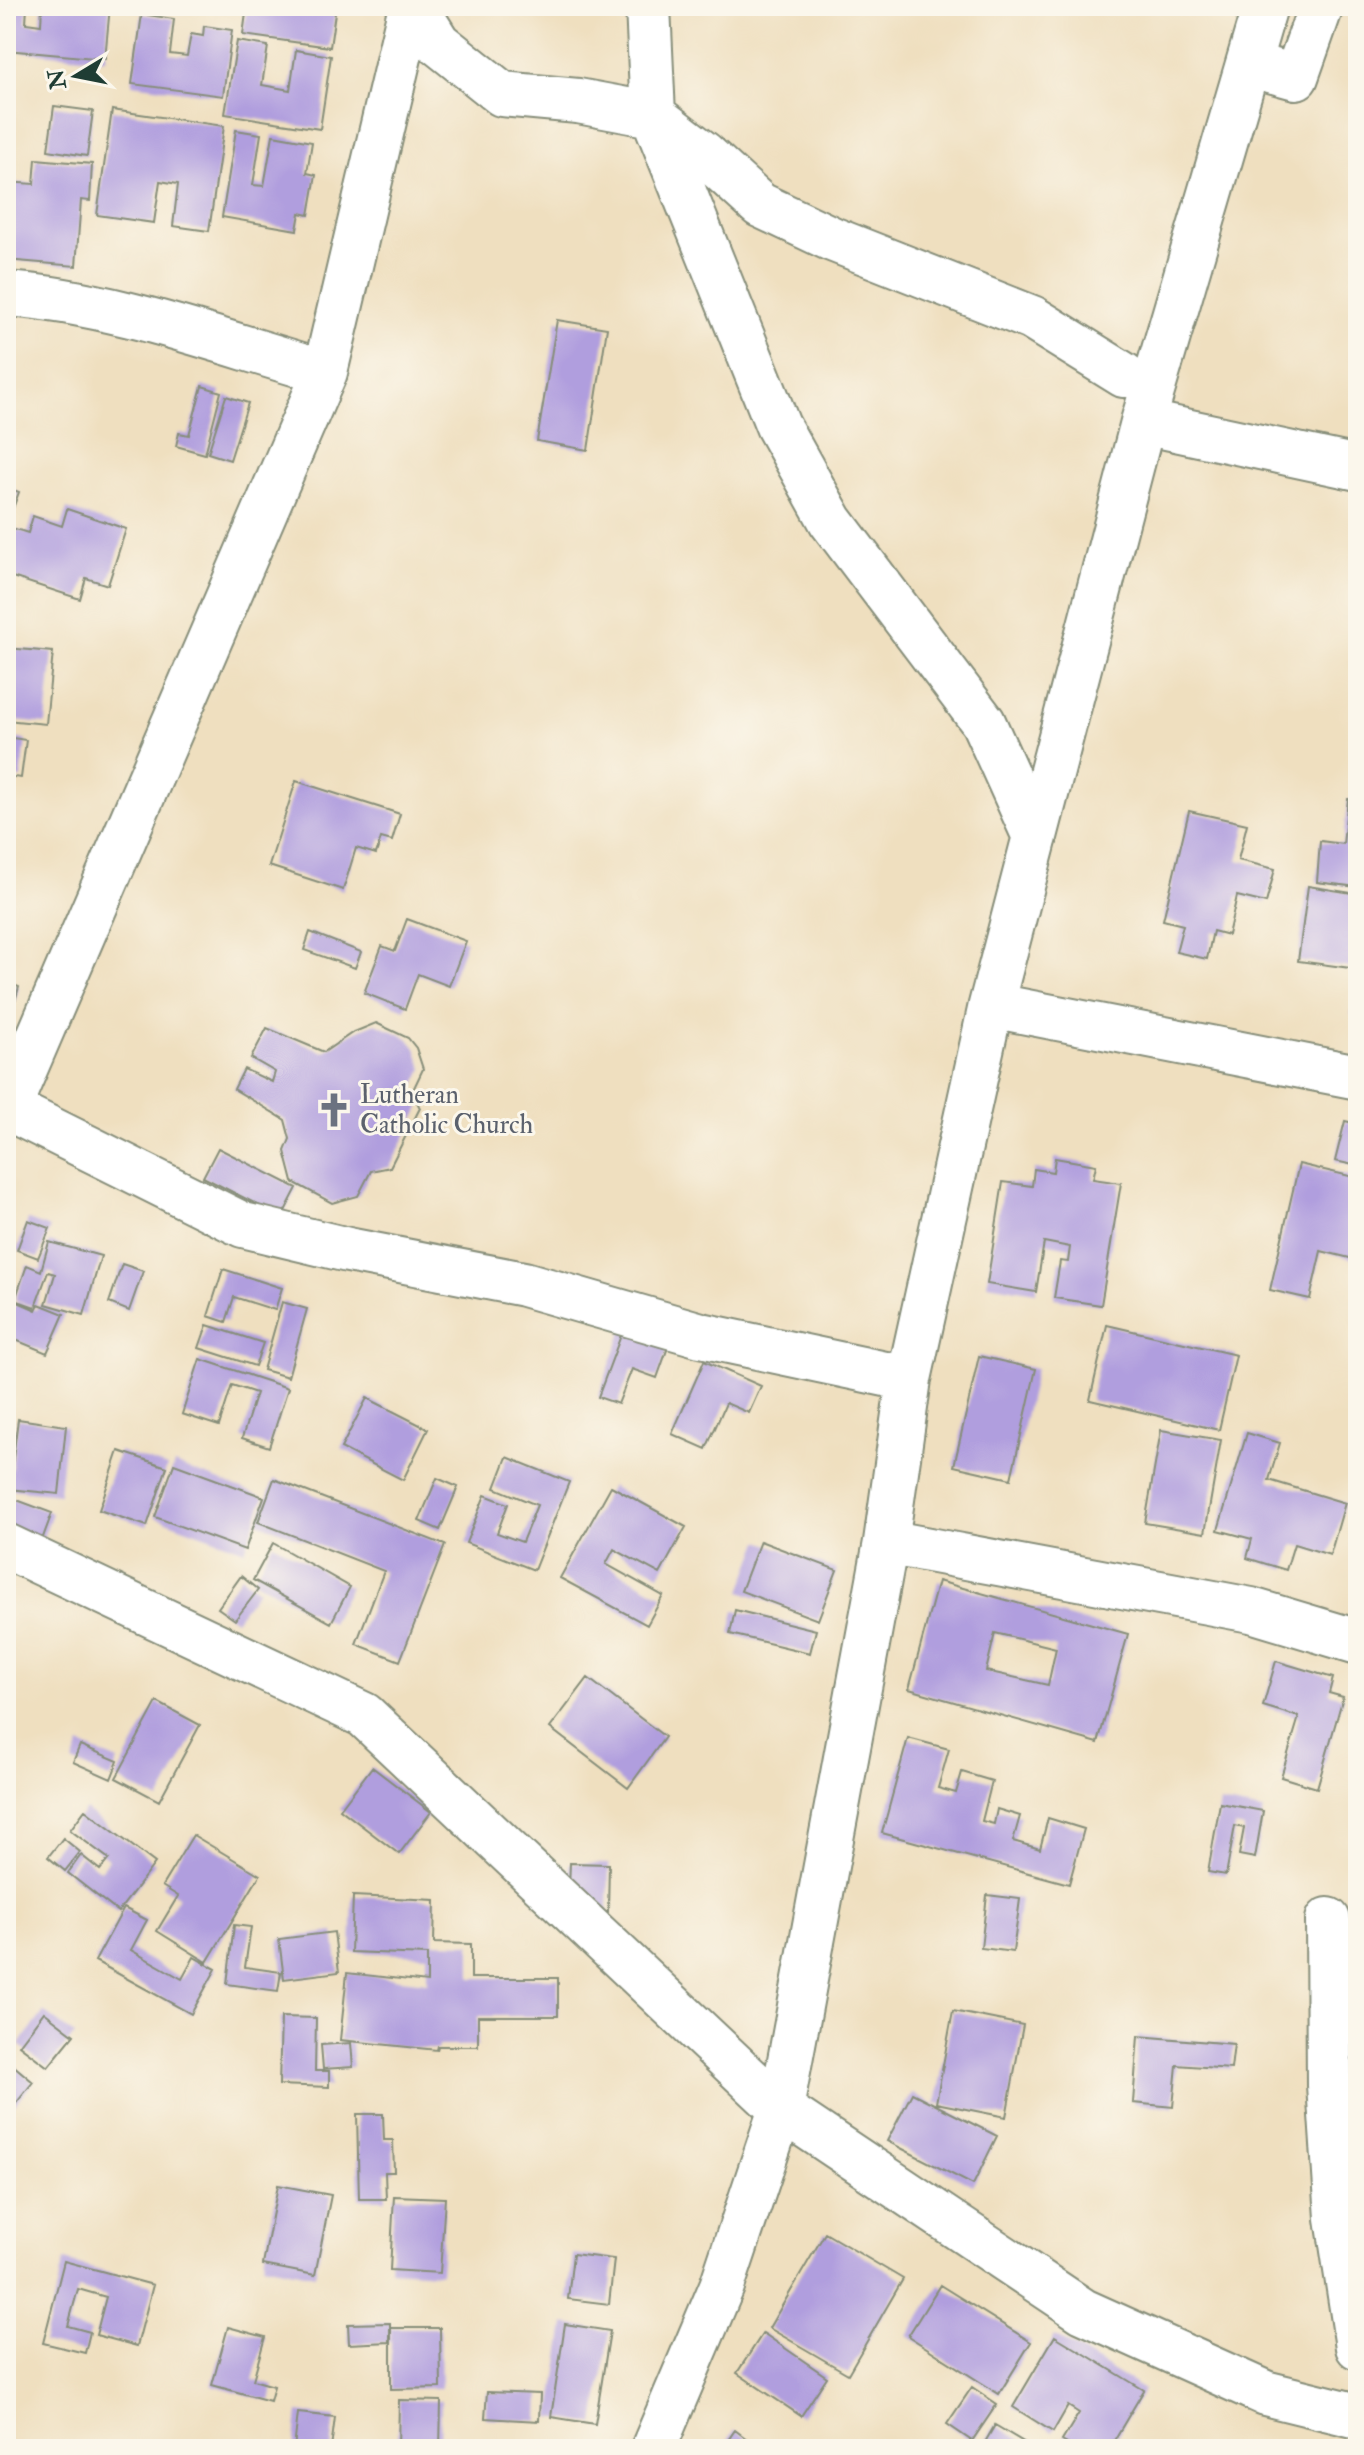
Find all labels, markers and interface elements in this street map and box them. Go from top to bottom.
north arrow [36,36,116,116]
text: N [42,67,73,92]
place label: Lutheran Catholic Church [360,1079,534,1141]
church icon: Lutheran Catholic Church [315,1091,353,1129]

